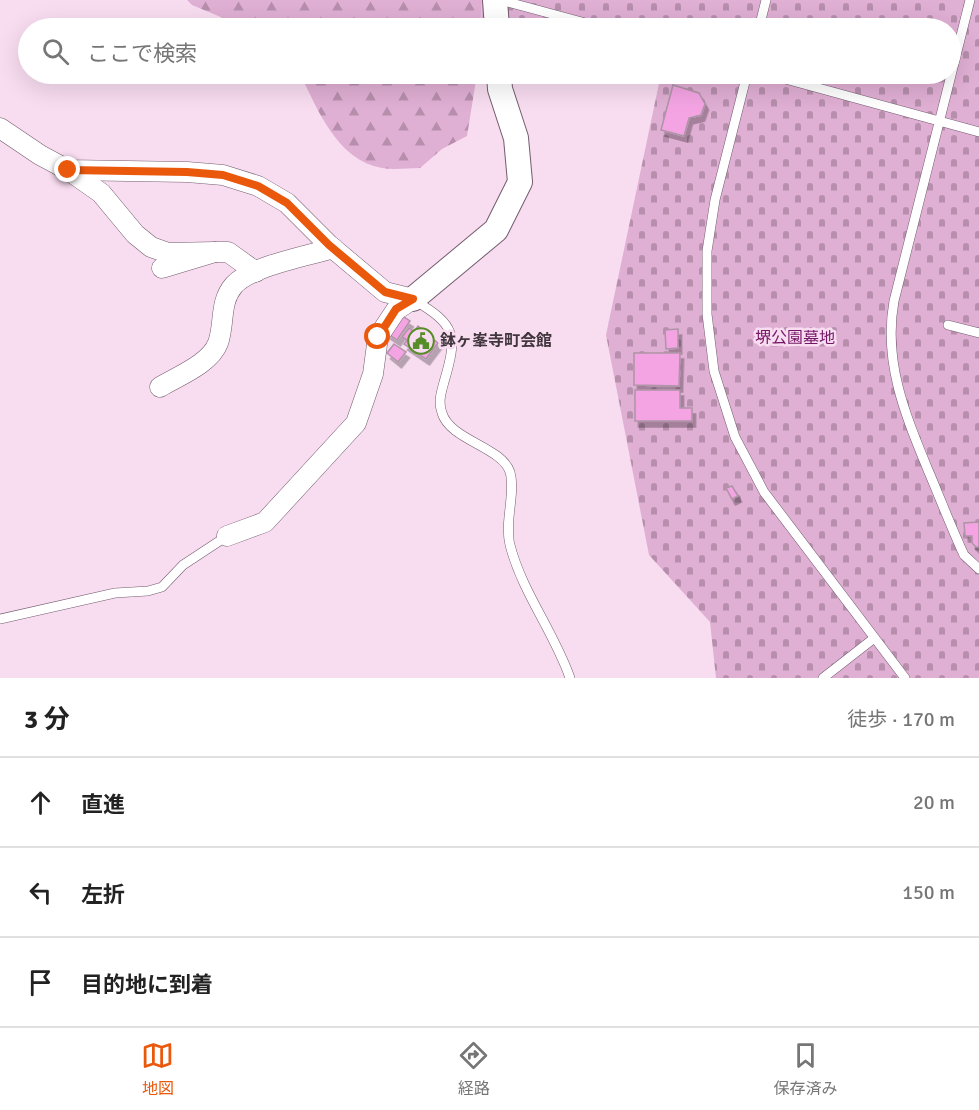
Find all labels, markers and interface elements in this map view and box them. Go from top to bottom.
search box [18,18,961,84]
icon: search [39,35,72,68]
text: ここで検索 [87,40,197,67]
route end [54,156,80,182]
route start [364,323,390,349]
public building icon: 鉢ヶ峯寺町会館 [406,326,436,356]
park label: 堺公園墓地 [755,328,835,348]
place label: 鉢ヶ峯寺町会館 [440,331,552,351]
text: 3 分 [24,704,70,736]
text: 徒歩 · 170 m [847,707,955,732]
icon: ahead [24,786,57,819]
text: 20 m [913,790,955,815]
text: 直進 [81,791,125,818]
icon: left [24,876,57,909]
text: 150 m [902,880,955,905]
text: 左折 [81,881,125,908]
icon: arrive [24,966,57,999]
text: 目的地に到着 [81,971,213,998]
tab: 地図 [141,1039,174,1099]
tab: 経路 [457,1039,490,1099]
tab: 保存済み [773,1039,837,1099]

